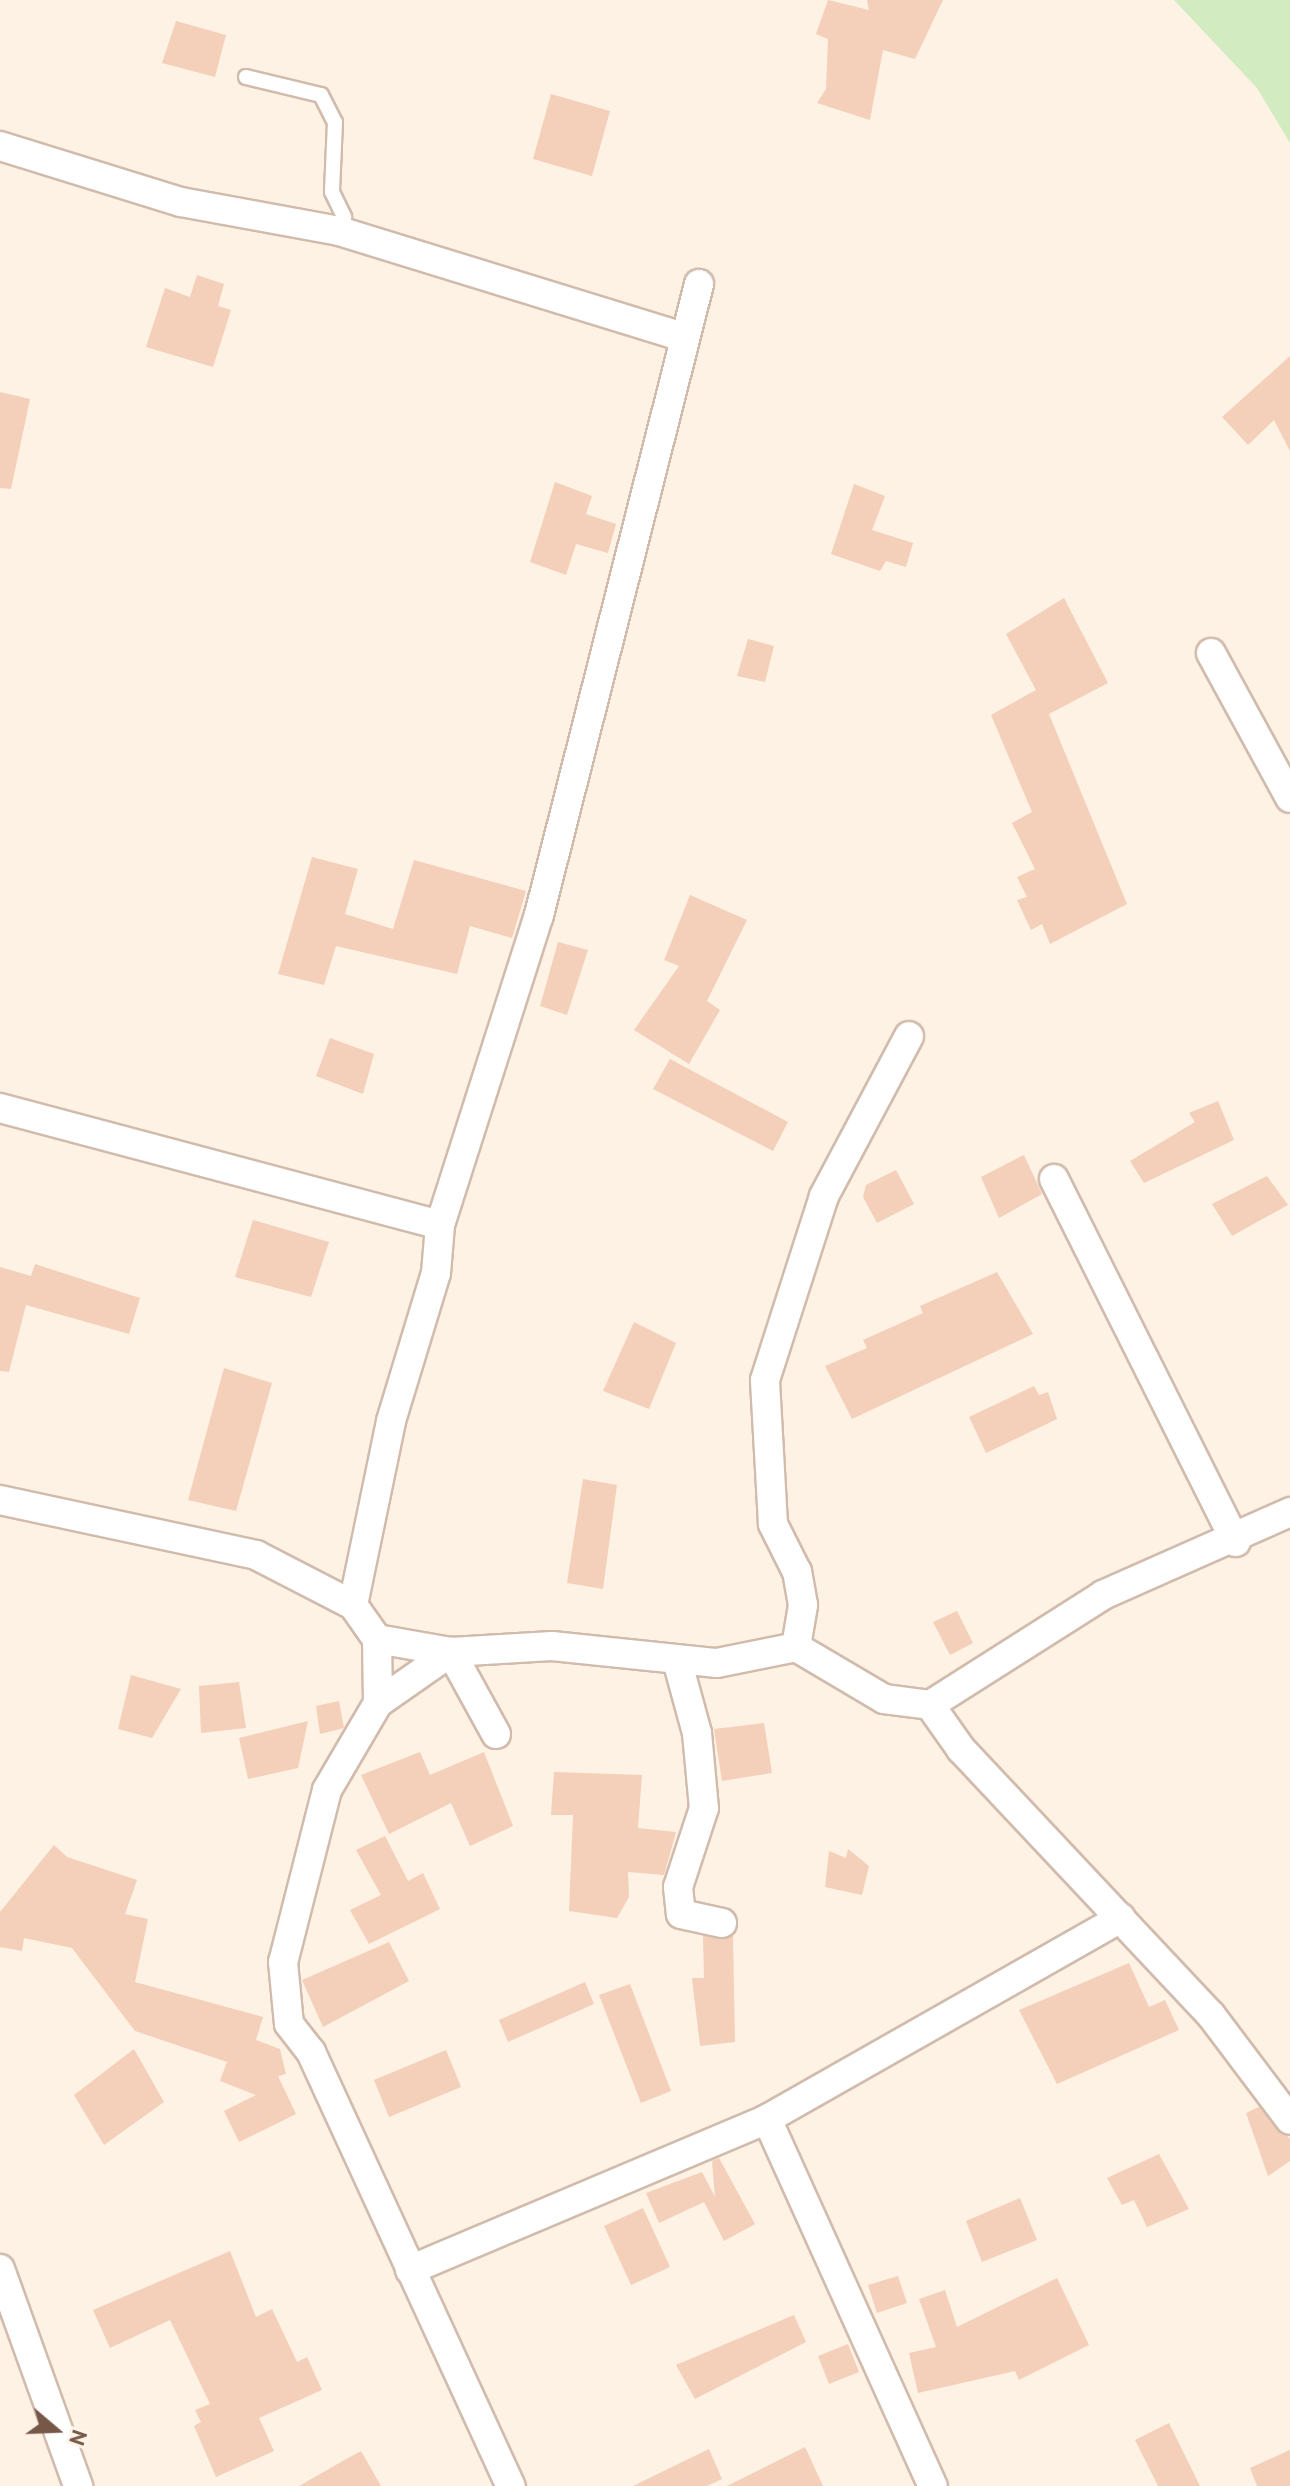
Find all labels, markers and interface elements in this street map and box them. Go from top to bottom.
north arrow [16,2390,96,2470]
text: N [63,2426,94,2449]

